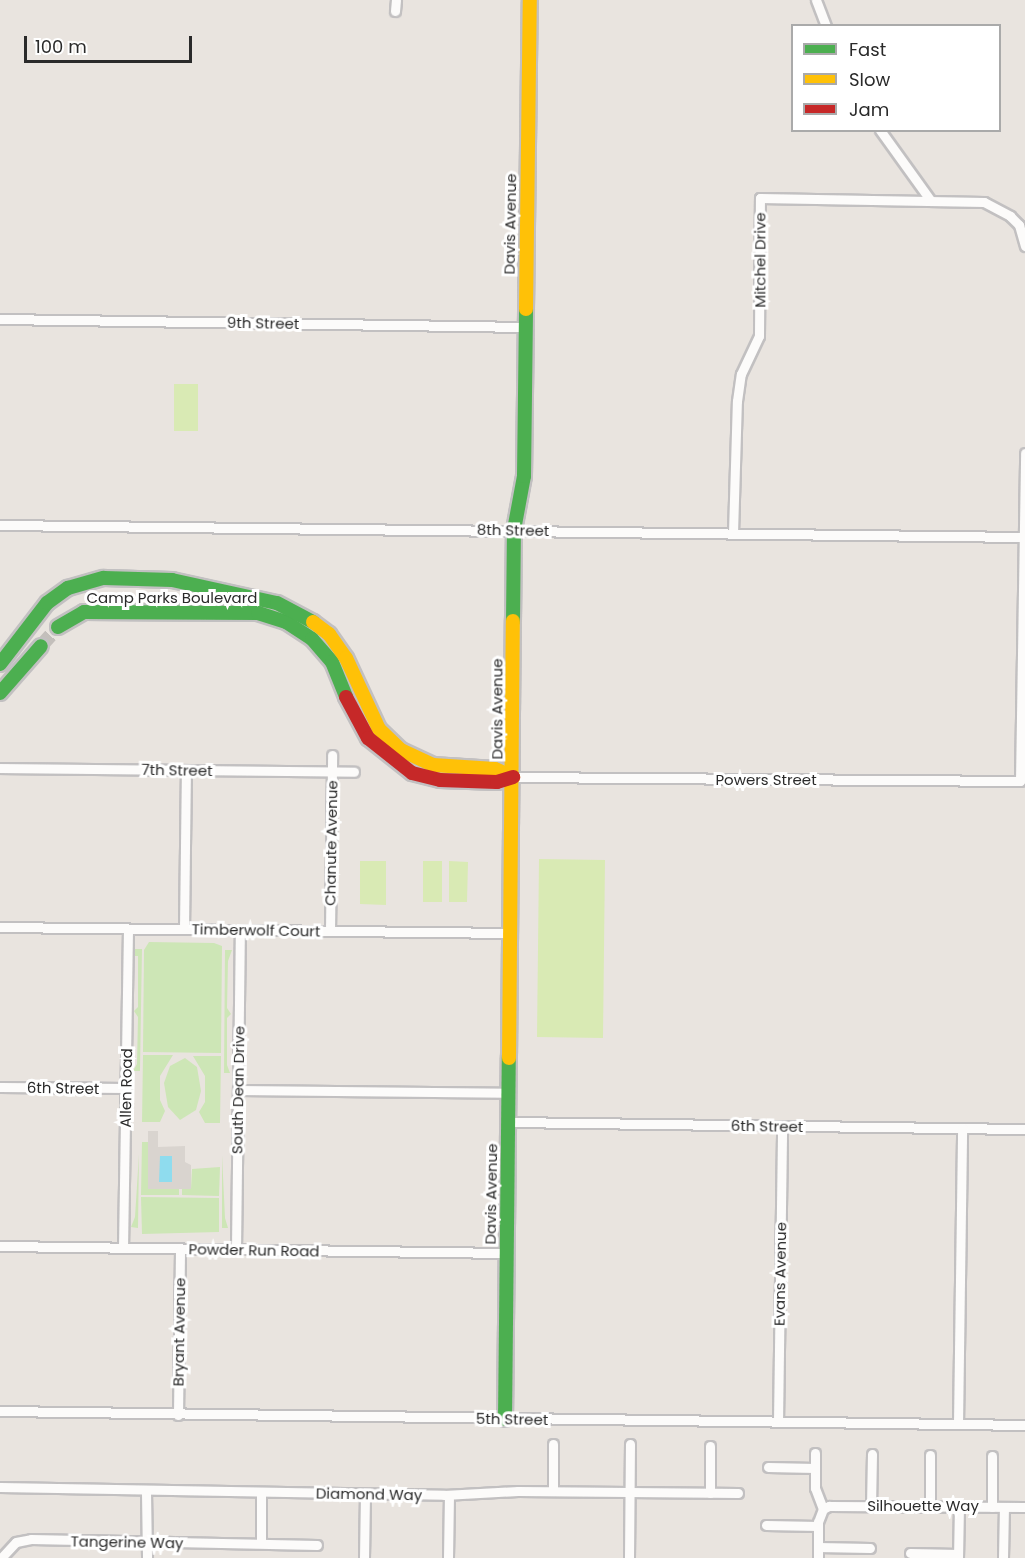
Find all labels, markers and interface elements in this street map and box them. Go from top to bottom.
scale bar [27,24,195,62]
legend [791,24,1001,132]
text: 100 m [35,34,87,59]
text: Fast [849,37,886,62]
text: Slow [849,67,890,92]
text: Jam [849,97,889,122]
street label: Davis Avenue [500,173,520,275]
street label: Mitchel Drive [751,212,769,308]
street label: 9th Street [227,313,299,333]
street label: 8th Street [477,520,549,540]
street label: Camp Parks Boulevard [87,589,257,607]
street label: Davis Avenue [488,658,506,760]
street label: 7th Street [141,760,213,780]
street label: Powers Street [715,771,817,789]
street label: Chanute Avenue [321,780,341,906]
street label: Timberwolf Court [192,920,320,940]
street label: South Dean Drive [228,1026,248,1154]
street label: Allen Road [116,1048,136,1128]
street label: 6th Street [27,1078,99,1098]
street label: 6th Street [731,1116,803,1136]
street label: Davis Avenue [481,1143,501,1245]
street label: Evans Avenue [770,1222,790,1326]
street label: Powder Run Road [188,1240,320,1260]
street label: Bryant Avenue [169,1277,189,1387]
street label: 5th Street [476,1409,548,1429]
street label: Diamond Way [316,1484,422,1504]
street label: Silhouette Way [867,1497,979,1515]
street label: Tangerine Way [70,1532,184,1552]

